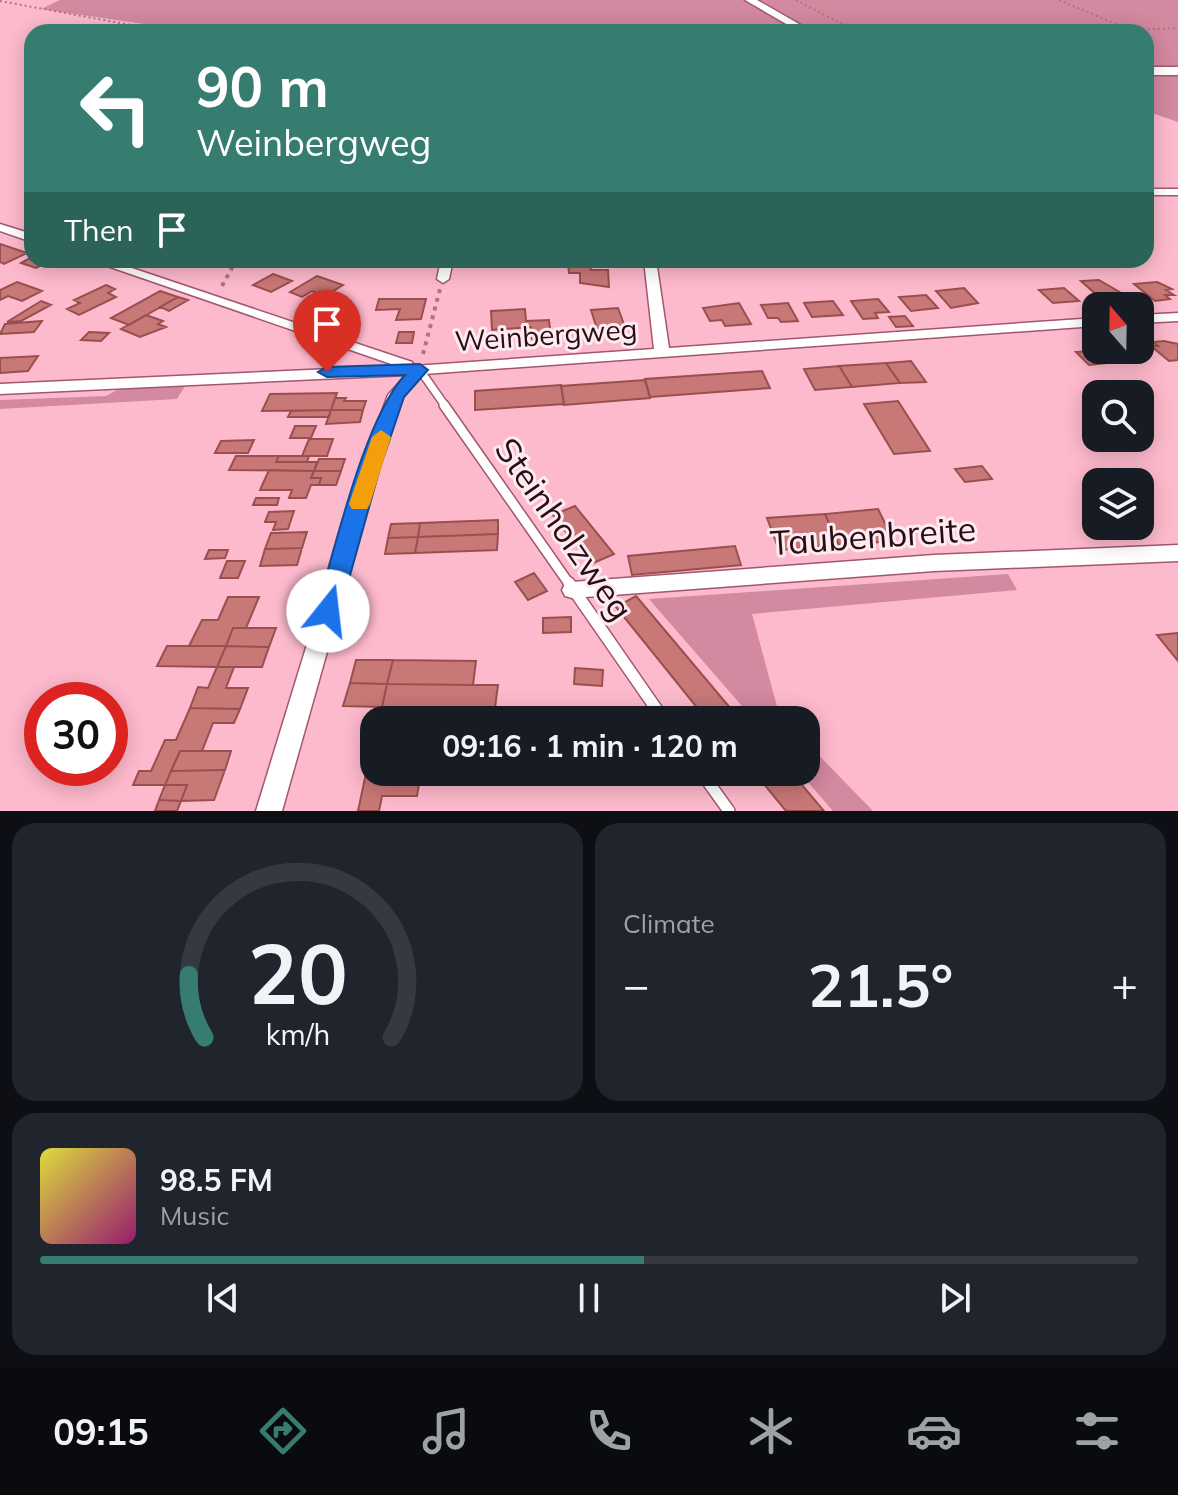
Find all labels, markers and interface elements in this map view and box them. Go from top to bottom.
text: 90 m [196,51,329,121]
icon: left [64,56,168,160]
text: Weinbergweg [196,120,431,165]
icon: arrive [150,208,194,252]
text: Then [64,211,134,249]
pin [293,290,361,372]
north arrow [1082,292,1154,364]
map controls [1082,292,1154,540]
icon: arrive [305,302,349,346]
street label: Weinbergweg [453,311,638,358]
button: search [1082,380,1154,452]
street label: Steinholzweg [486,429,643,628]
button: layers [1082,468,1154,540]
street label: Taubenbreite [769,507,977,564]
position arrow [286,569,370,653]
speed limit sign: 30 [24,682,128,786]
text: 09:16 · 1 min · 120 m [442,727,738,765]
text: Climate [623,907,715,940]
text: 20 [248,920,347,1025]
text: 21.5° [808,947,953,1022]
text: − [623,957,649,1012]
text: + [1112,957,1138,1012]
text: km/h [265,1016,330,1052]
text: 98.5 FM [160,1161,273,1199]
text: Music [160,1199,229,1232]
icon: previous [201,1276,245,1320]
icon: pause [567,1276,611,1320]
icon: next [933,1276,977,1320]
icon: directions [255,1403,311,1459]
icon: music [418,1403,474,1459]
icon: phone [581,1403,637,1459]
icon: climate [743,1403,799,1459]
icon: car [906,1403,962,1459]
icon: filters [1069,1403,1125,1459]
text: 09:15 [53,1409,149,1454]

